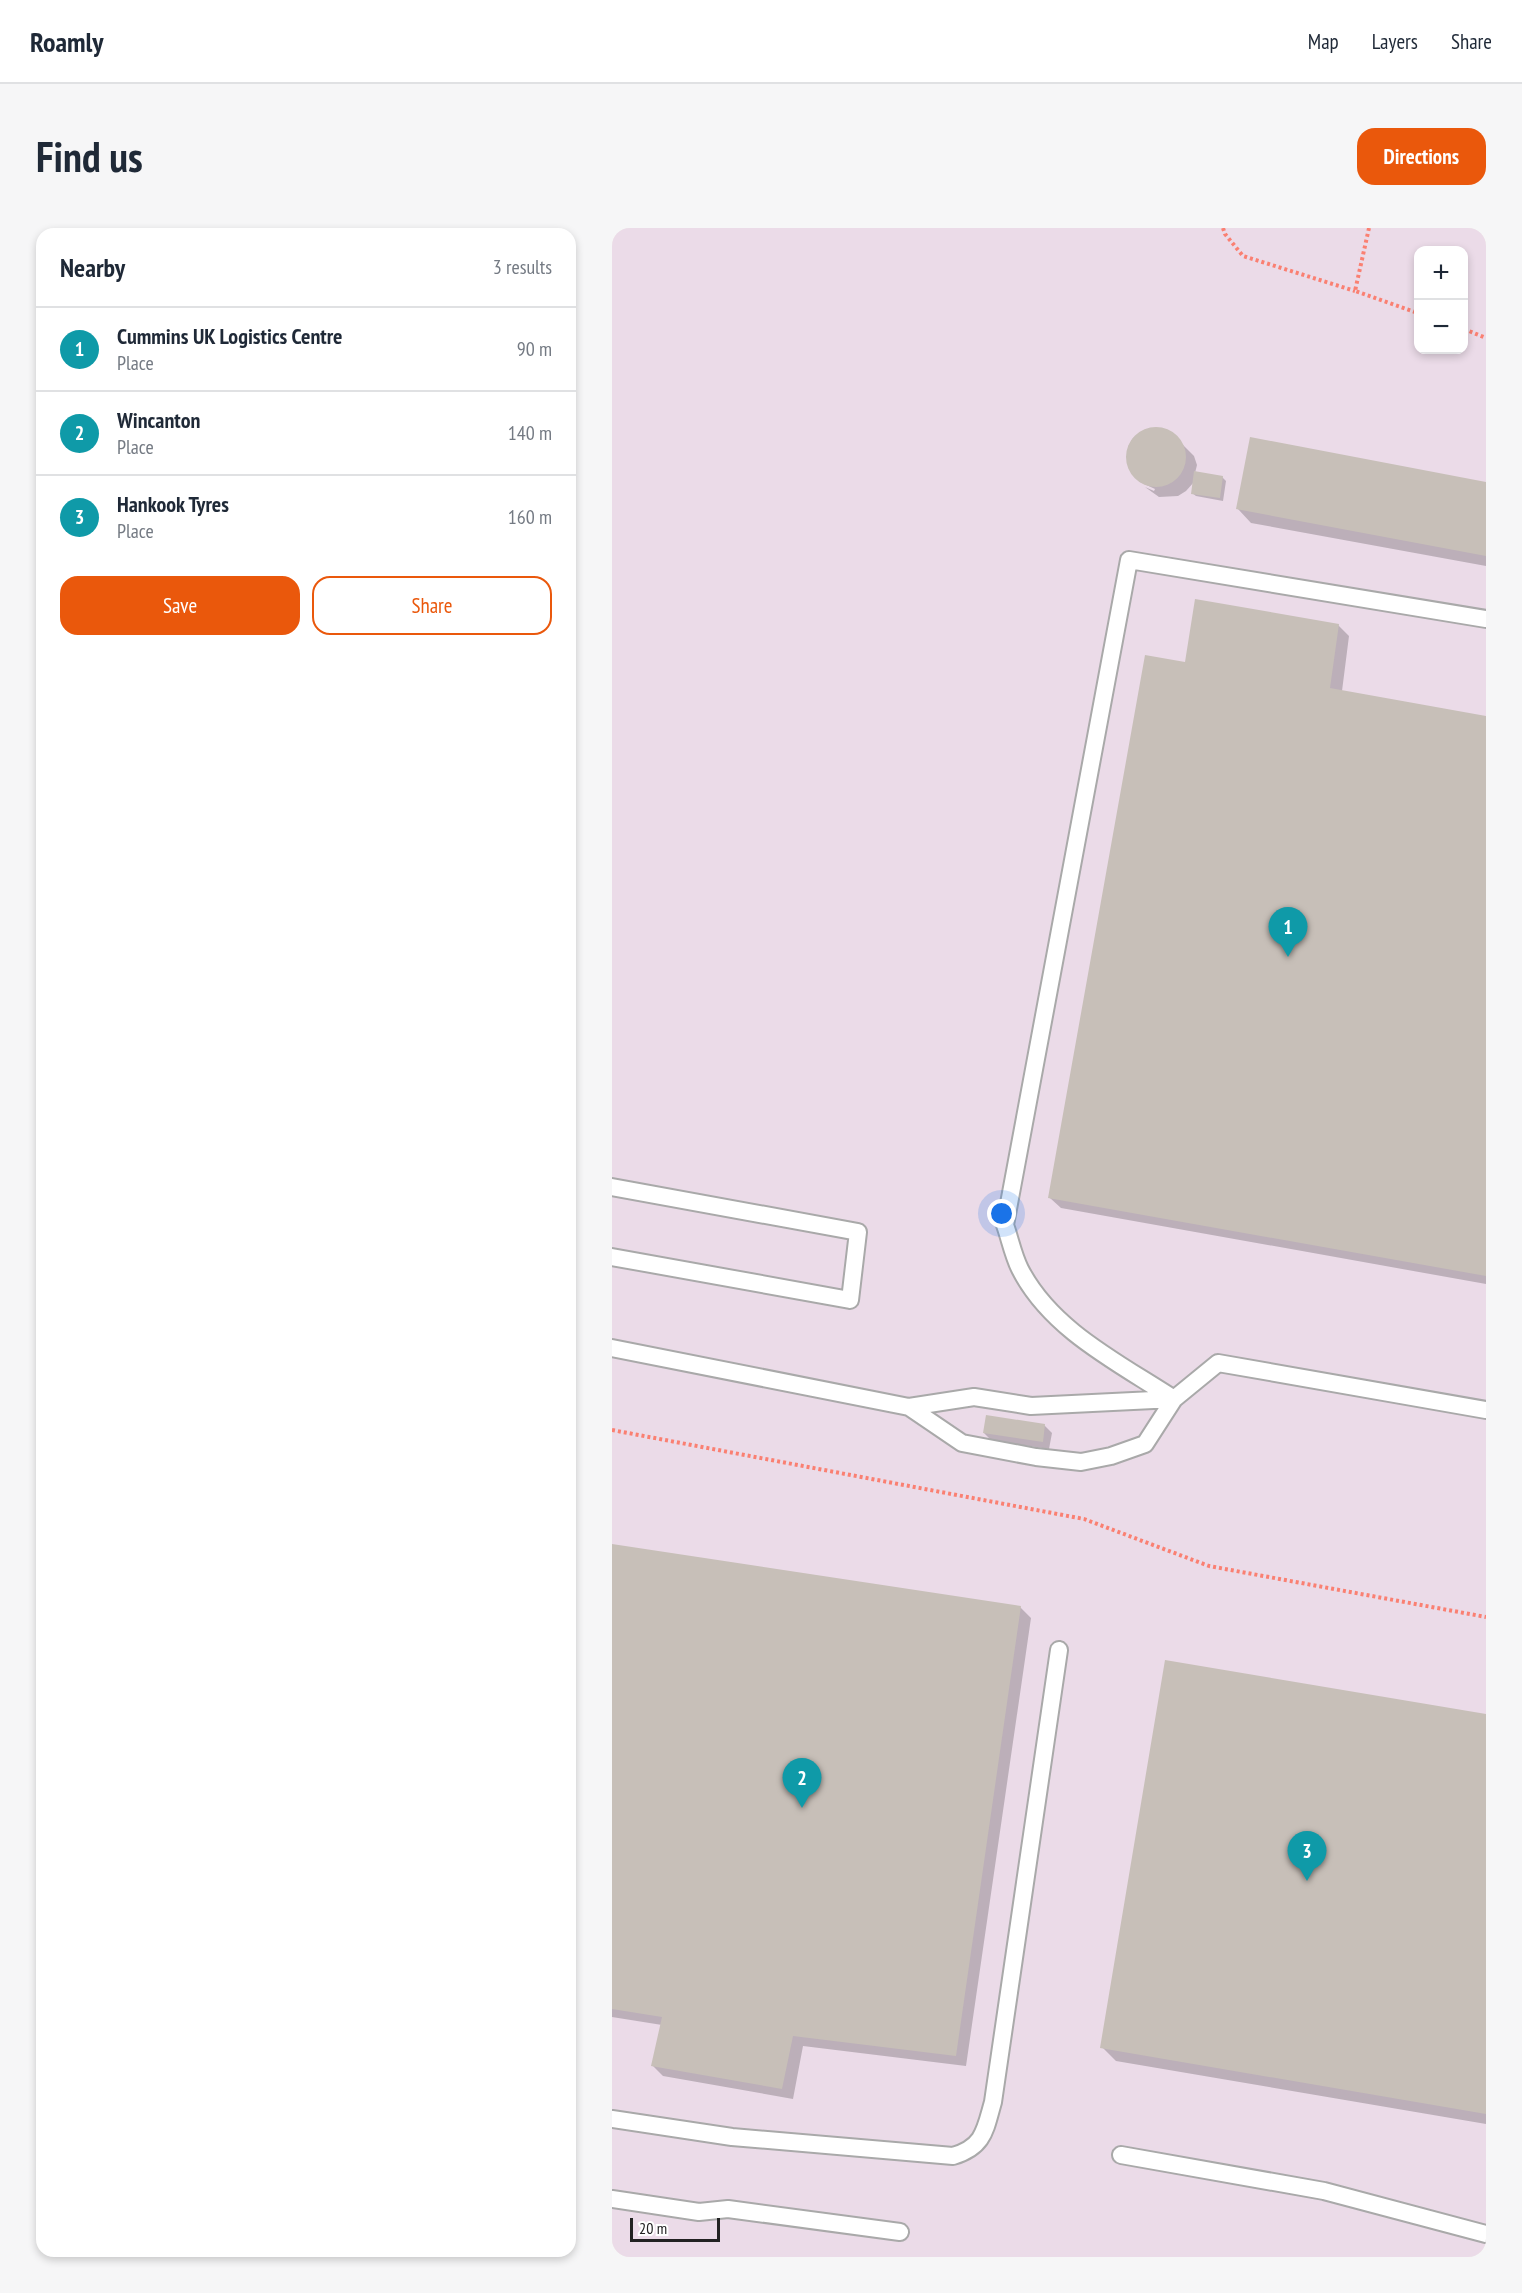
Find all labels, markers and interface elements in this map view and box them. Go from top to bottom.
text: Roamly [30,23,104,60]
text: Map [1308,28,1339,55]
text: Layers [1372,28,1418,55]
text: Share [1451,28,1492,55]
button: Directions [1357,128,1486,185]
text: Find us [36,129,143,184]
map controls [1414,246,1468,354]
button: + [1414,246,1468,300]
text: Nearby [60,251,125,284]
text: 3 results [493,254,552,280]
button: − [1414,300,1468,354]
text: Cummins UK Logistics Centre [117,322,343,350]
text: 1 [75,336,84,362]
text: 90 m [517,336,552,362]
text: Place [117,350,154,376]
text: Wincanton [117,406,200,434]
text: 2 [75,420,84,446]
text: 140 m [508,420,552,446]
text: Place [117,434,154,460]
text: Hankook Tyres [117,490,229,518]
text: 3 [75,504,84,530]
text: 160 m [508,504,552,530]
text: Place [117,518,154,544]
button: Save [60,576,300,635]
button: Share [312,576,552,635]
pin: 1 [1268,908,1308,957]
your location [987,1199,1016,1228]
pin: 2 [782,1758,822,1808]
pin: 3 [1288,1832,1326,1881]
scale bar [630,2215,720,2242]
text: 20 m [639,2218,667,2238]

